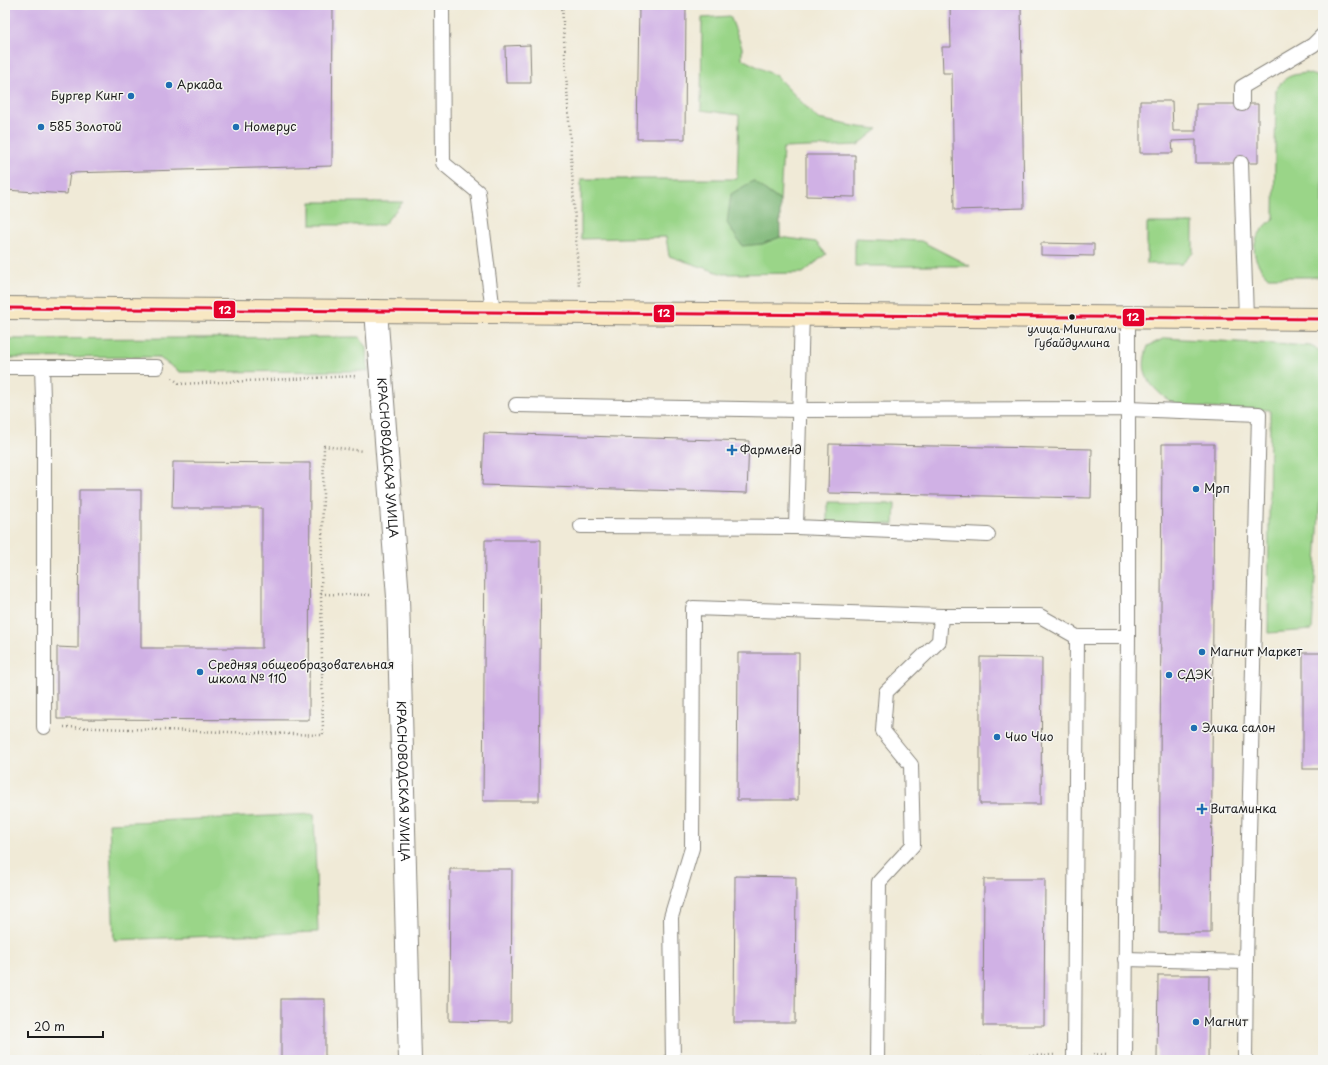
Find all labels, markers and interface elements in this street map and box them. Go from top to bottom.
place label: Аркада [177,75,223,93]
marker: Аркада [164,80,174,90]
place label: Бургер Кинг [51,86,124,104]
marker: Бургер Кинг [126,91,136,101]
place label: 585 Золотой [49,117,122,135]
place label: Номерус [244,117,297,135]
marker: 585 Золотой [36,122,46,132]
marker: Номерус [231,122,241,132]
line badge: 12 [213,300,236,319]
text: 12 [219,301,232,318]
line badge: 12 [653,304,675,323]
text: 12 [658,304,671,321]
line badge: 12 [1122,308,1145,327]
text: 12 [1127,308,1140,325]
marker: улица Минигали Губайдуллина [1067,312,1077,322]
place label: улица Минигали Губайдуллина [1027,320,1117,351]
street label: КРАСНОВОДСКАЯ УЛИЦА [373,377,403,538]
place label: Фармленд [740,440,802,458]
marker: Фармленд [727,445,737,455]
place label: Мрп [1204,479,1230,497]
marker: Мрп [1191,484,1201,494]
place label: Магнит Маркет [1210,642,1302,660]
marker: Магнит Маркет [1197,647,1207,657]
place label: Средняя общеобразовательная школа № 110 [208,655,394,687]
place label: СДЭК [1177,665,1212,683]
marker: Средняя общеобразовательная школа № 110 [195,667,205,677]
marker: СДЭК [1164,670,1174,680]
street label: КРАСНОВОДСКАЯ УЛИЦА [393,700,415,862]
place label: Элика салон [1202,718,1276,736]
marker: Элика салон [1189,723,1199,733]
place label: Чио Чио [1005,727,1054,745]
marker: Чио Чио [992,732,1002,742]
place label: Витаминка [1210,799,1277,817]
marker: Витаминка [1197,804,1207,814]
place label: Магнит [1204,1012,1249,1030]
scale bar [28,1013,103,1039]
text: 20 m [34,1017,65,1035]
marker: Магнит [1191,1017,1201,1027]

